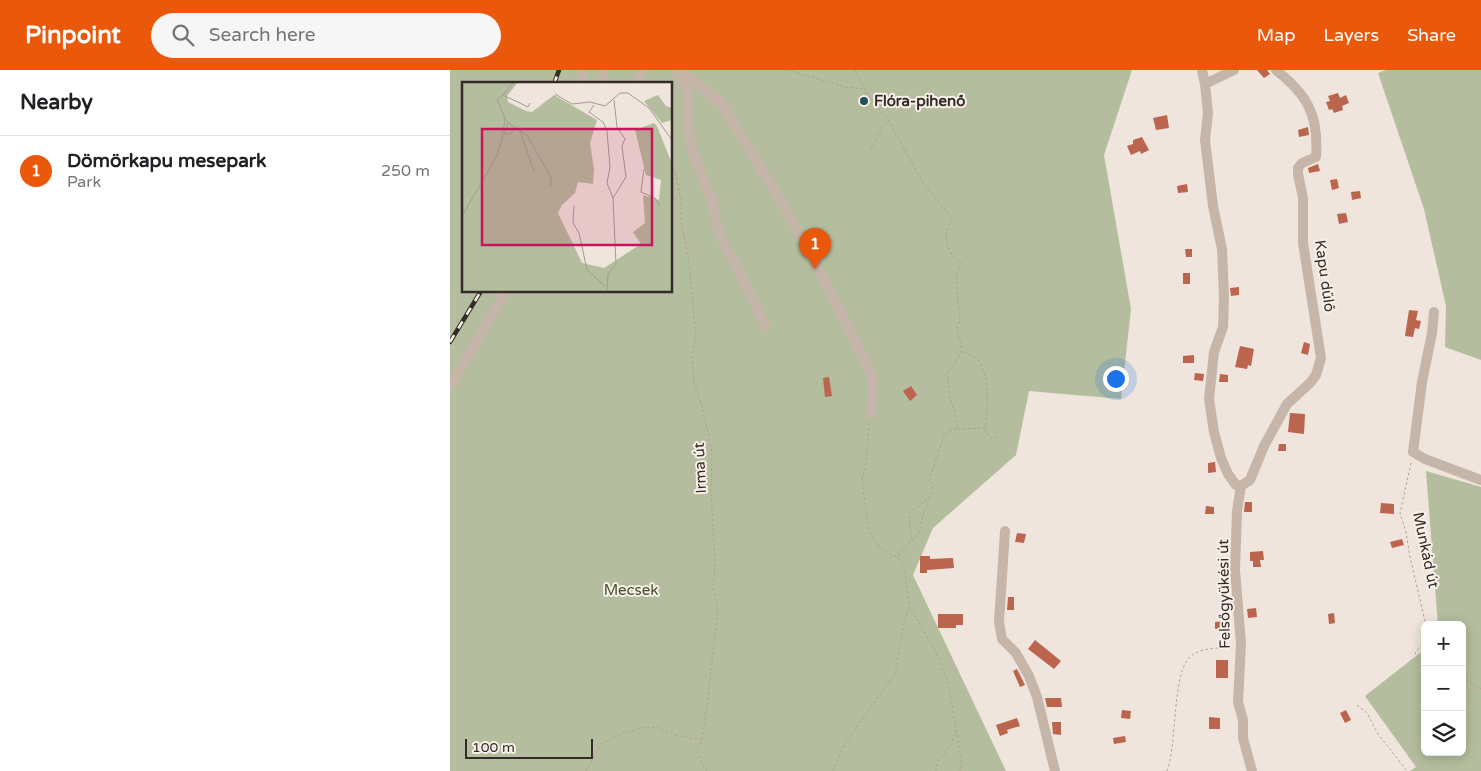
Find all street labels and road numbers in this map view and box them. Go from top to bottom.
street label: Kapu dűlő [1311,239,1339,313]
street label: Irma út [690,442,710,494]
street label: Munkád út [1409,510,1443,590]
street label: Felsőgyükési út [1214,539,1234,649]

